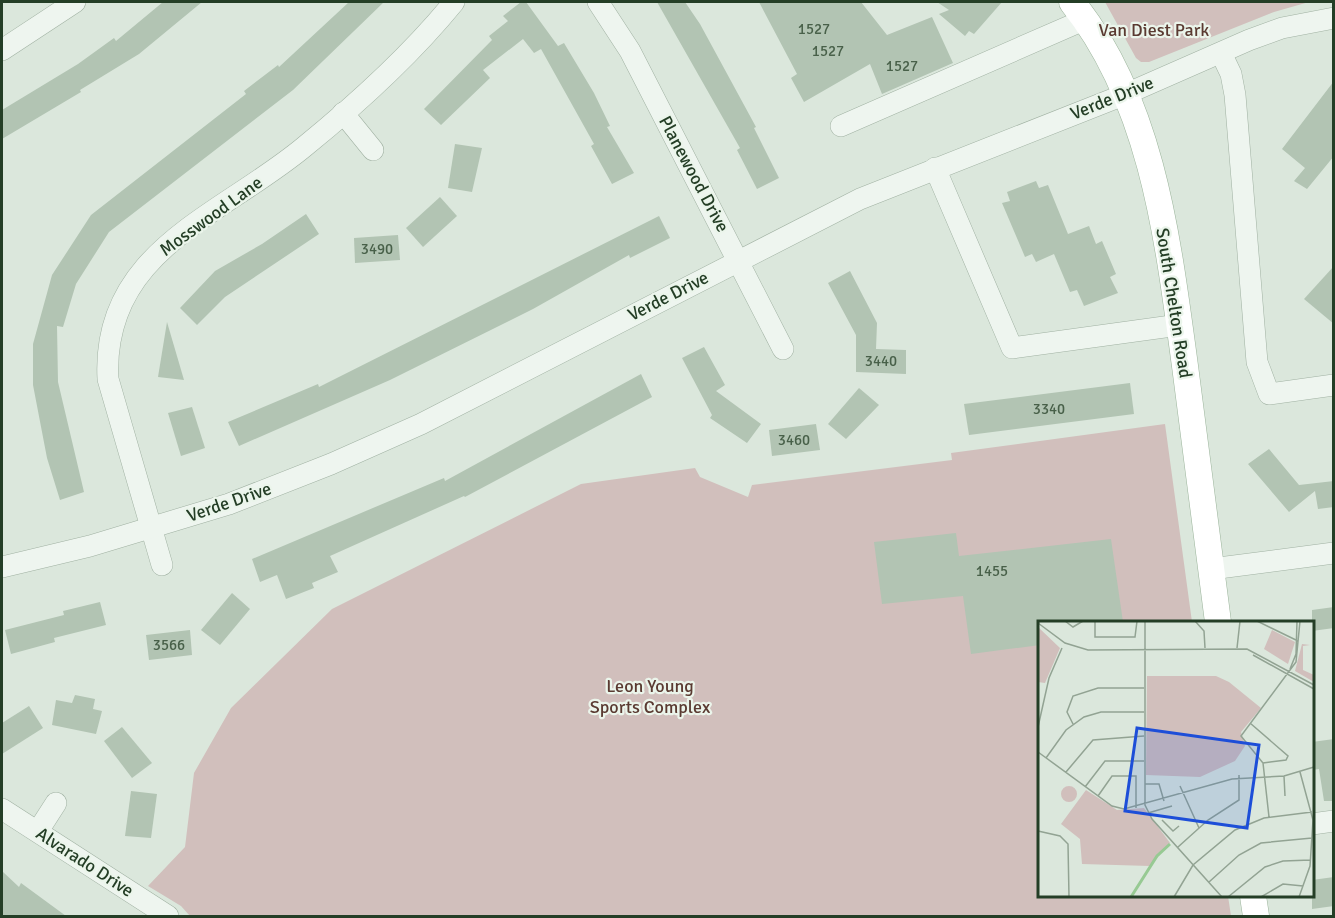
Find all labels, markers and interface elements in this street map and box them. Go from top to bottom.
park label: Van Diest Park [1099,19,1209,41]
house number: 1527 [798,20,830,38]
house number: 1527 [812,42,844,60]
house number: 1527 [886,57,918,75]
street label: Verde Drive [1067,71,1157,125]
street label: Planewood Drive [654,112,734,236]
street label: Mosswood Lane [155,171,267,261]
street label: South Chelton Road [1151,226,1197,380]
house number: 3490 [361,240,393,258]
street label: Verde Drive [624,266,712,326]
house number: 3440 [865,352,897,370]
house number: 3340 [1033,400,1065,418]
house number: 3460 [778,431,810,449]
street label: Verde Drive [184,477,274,527]
house number: 1455 [976,562,1008,580]
inset map [1038,621,1314,897]
house number: 3566 [153,636,185,654]
park label: Leon Young Sports Complex [590,675,711,718]
street label: Alvarado Drive [32,822,138,902]

